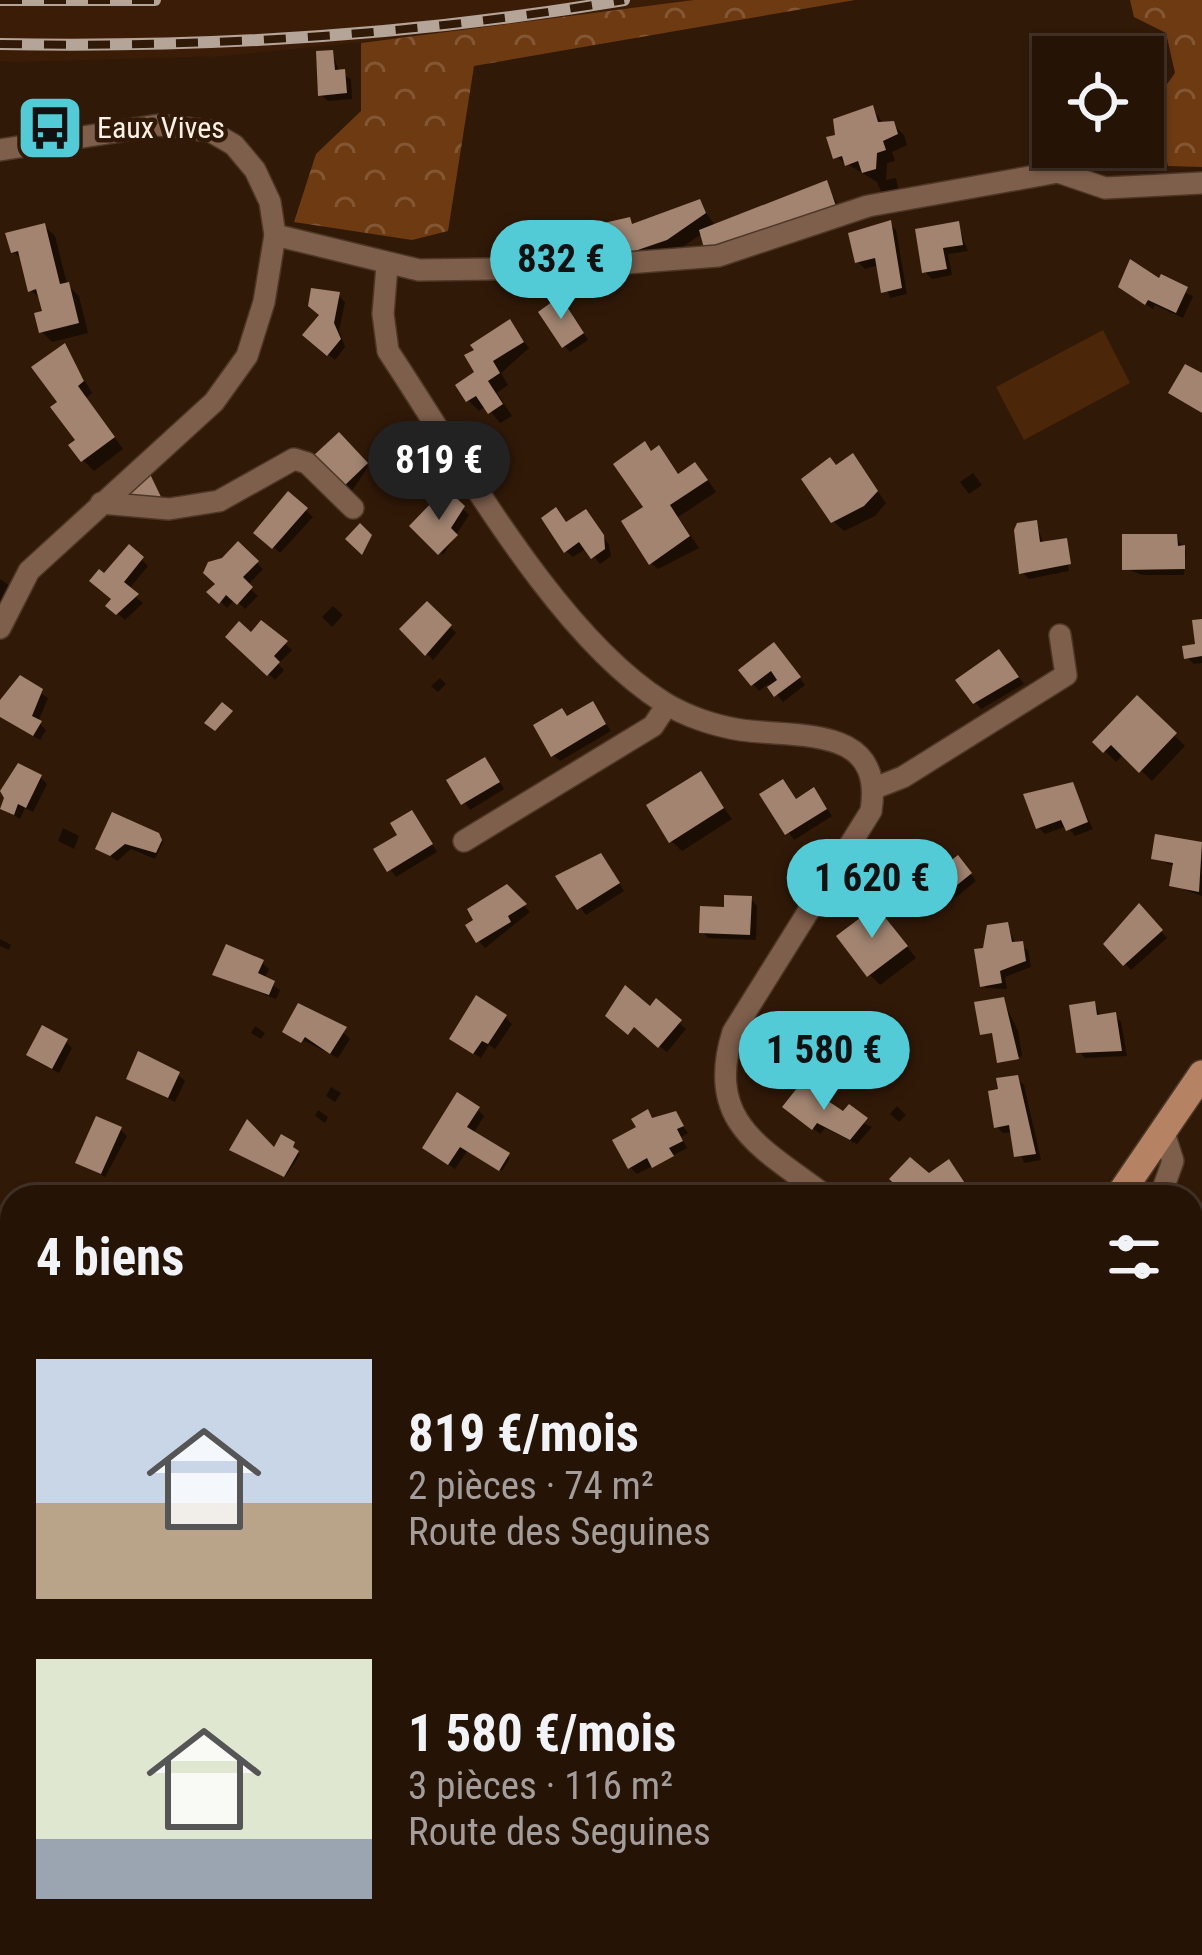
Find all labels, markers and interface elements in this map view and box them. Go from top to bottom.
map controls [1032,36,1164,168]
button: locate [1032,36,1164,168]
bus stop icon: Eaux Vives [15,93,85,163]
place label: Eaux Vives [97,110,225,145]
pin: 832 € [477,220,645,322]
text: 832 € [517,236,605,282]
pin: 819 € [355,421,523,523]
text: 819 € [395,437,483,483]
pin: 1 620 € [761,839,983,941]
text: 1 620 € [814,855,930,901]
pin: 1 580 € [713,1011,935,1113]
text: 1 580 € [766,1027,882,1073]
icon: filters [1101,1224,1167,1290]
text: 4 biens [36,1228,184,1287]
text: 819 €/mois [408,1404,639,1463]
icon: home [132,1407,276,1551]
text: 2 pièces · 74 m² [408,1463,654,1509]
text: Route des Seguines [408,1509,711,1555]
text: 1 580 €/mois [408,1704,677,1763]
icon: home [132,1707,276,1851]
text: 3 pièces · 116 m² [408,1763,673,1809]
text: Route des Seguines [408,1809,711,1855]

